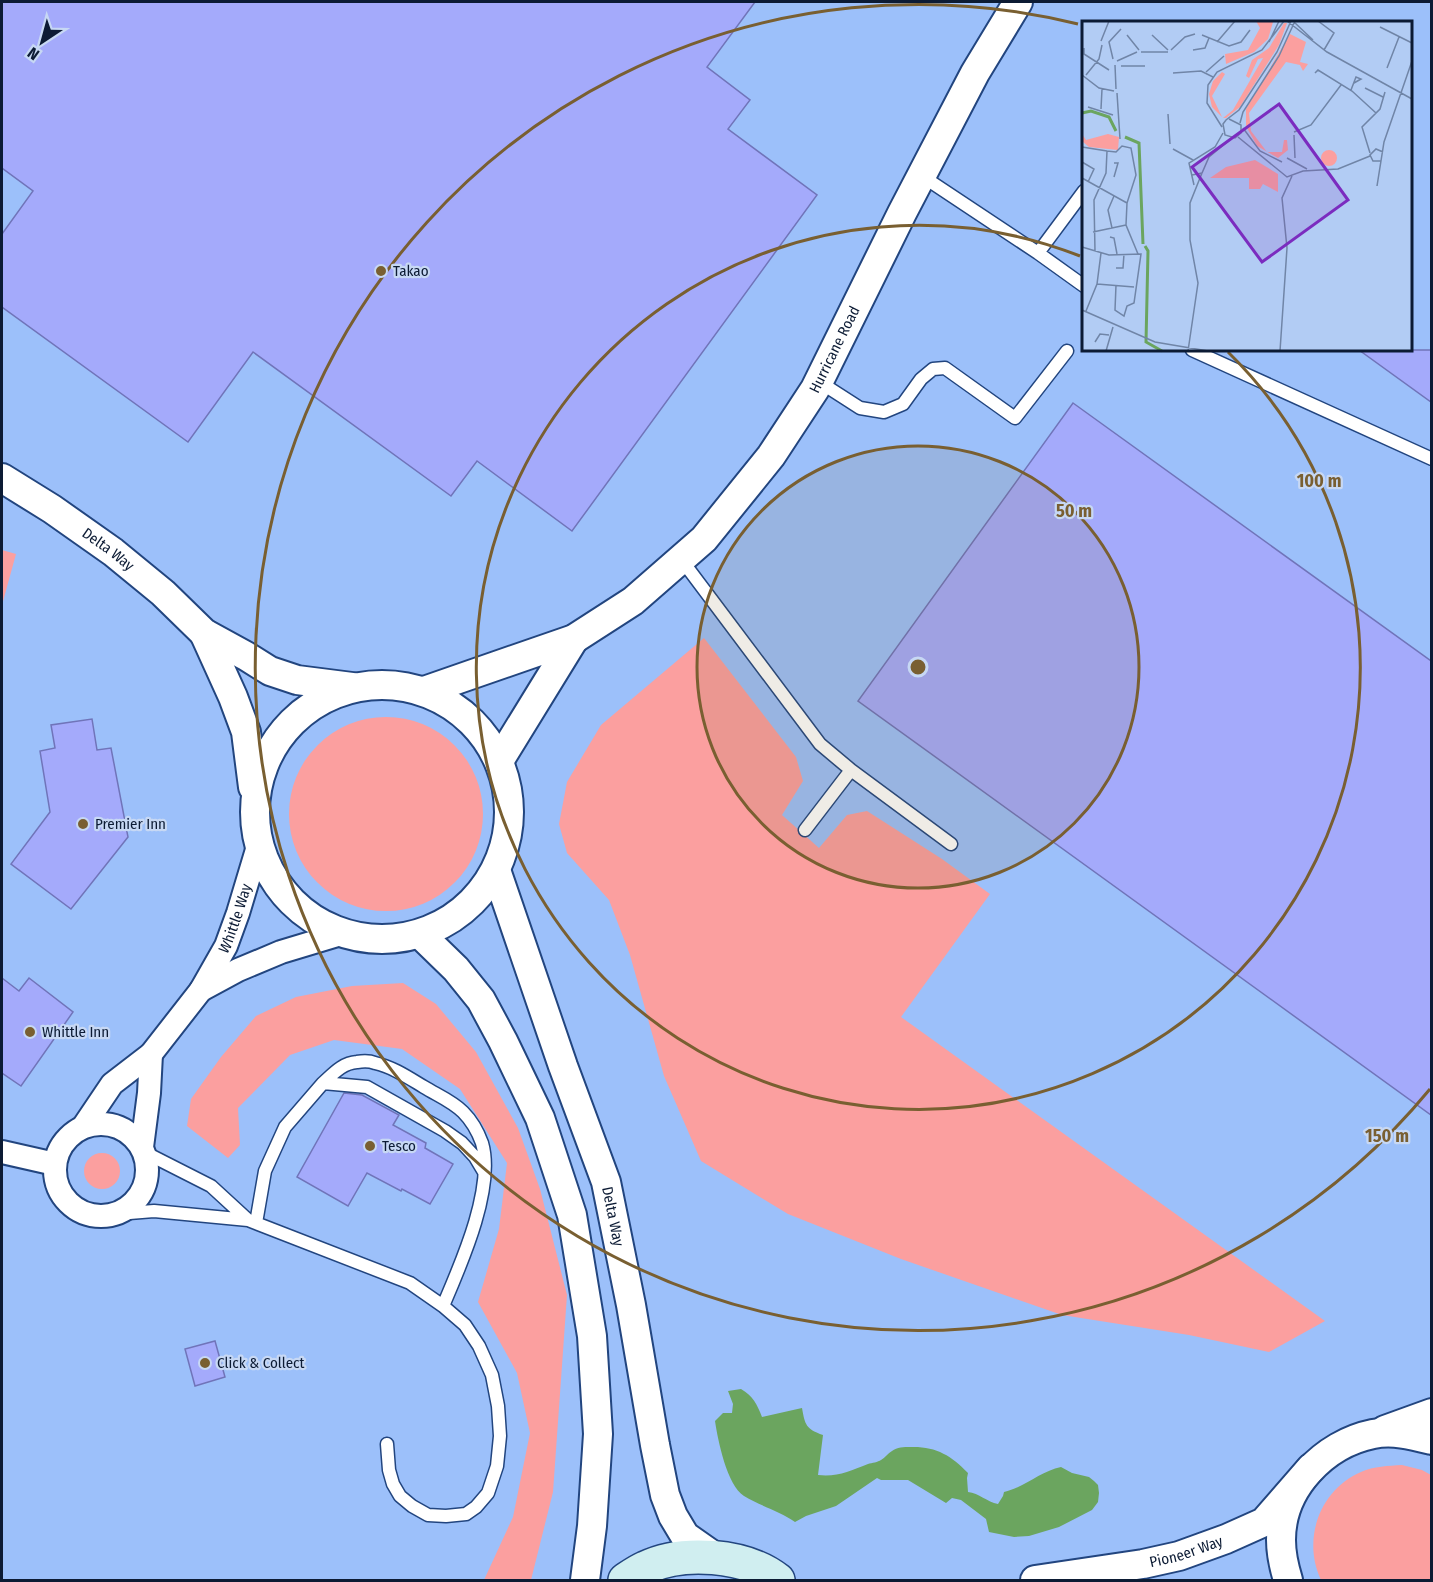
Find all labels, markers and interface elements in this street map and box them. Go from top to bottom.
north arrow [12,12,72,72]
inset map [1082,21,1412,351]
text: N [24,43,43,64]
place label: Takao [393,262,429,280]
marker: Takao [374,264,388,278]
street label: Hurricane Road [805,303,864,396]
text: 100 m [1297,470,1341,492]
text: 50 m [1056,500,1092,522]
street label: Delta Way [79,524,138,575]
centre of rings [908,657,928,677]
place label: Premier Inn [95,815,166,833]
marker: Premier Inn [76,817,90,831]
street label: Whittle Way [215,881,255,956]
place label: Whittle Inn [42,1023,109,1041]
marker: Whittle Inn [23,1025,37,1039]
text: 150 m [1365,1125,1409,1147]
place label: Tesco [382,1137,416,1155]
marker: Tesco [363,1139,377,1153]
street label: Delta Way [598,1185,628,1248]
place label: Click & Collect [217,1354,305,1372]
marker: Click & Collect [198,1356,212,1370]
street label: Pioneer Way [1148,1532,1225,1571]

